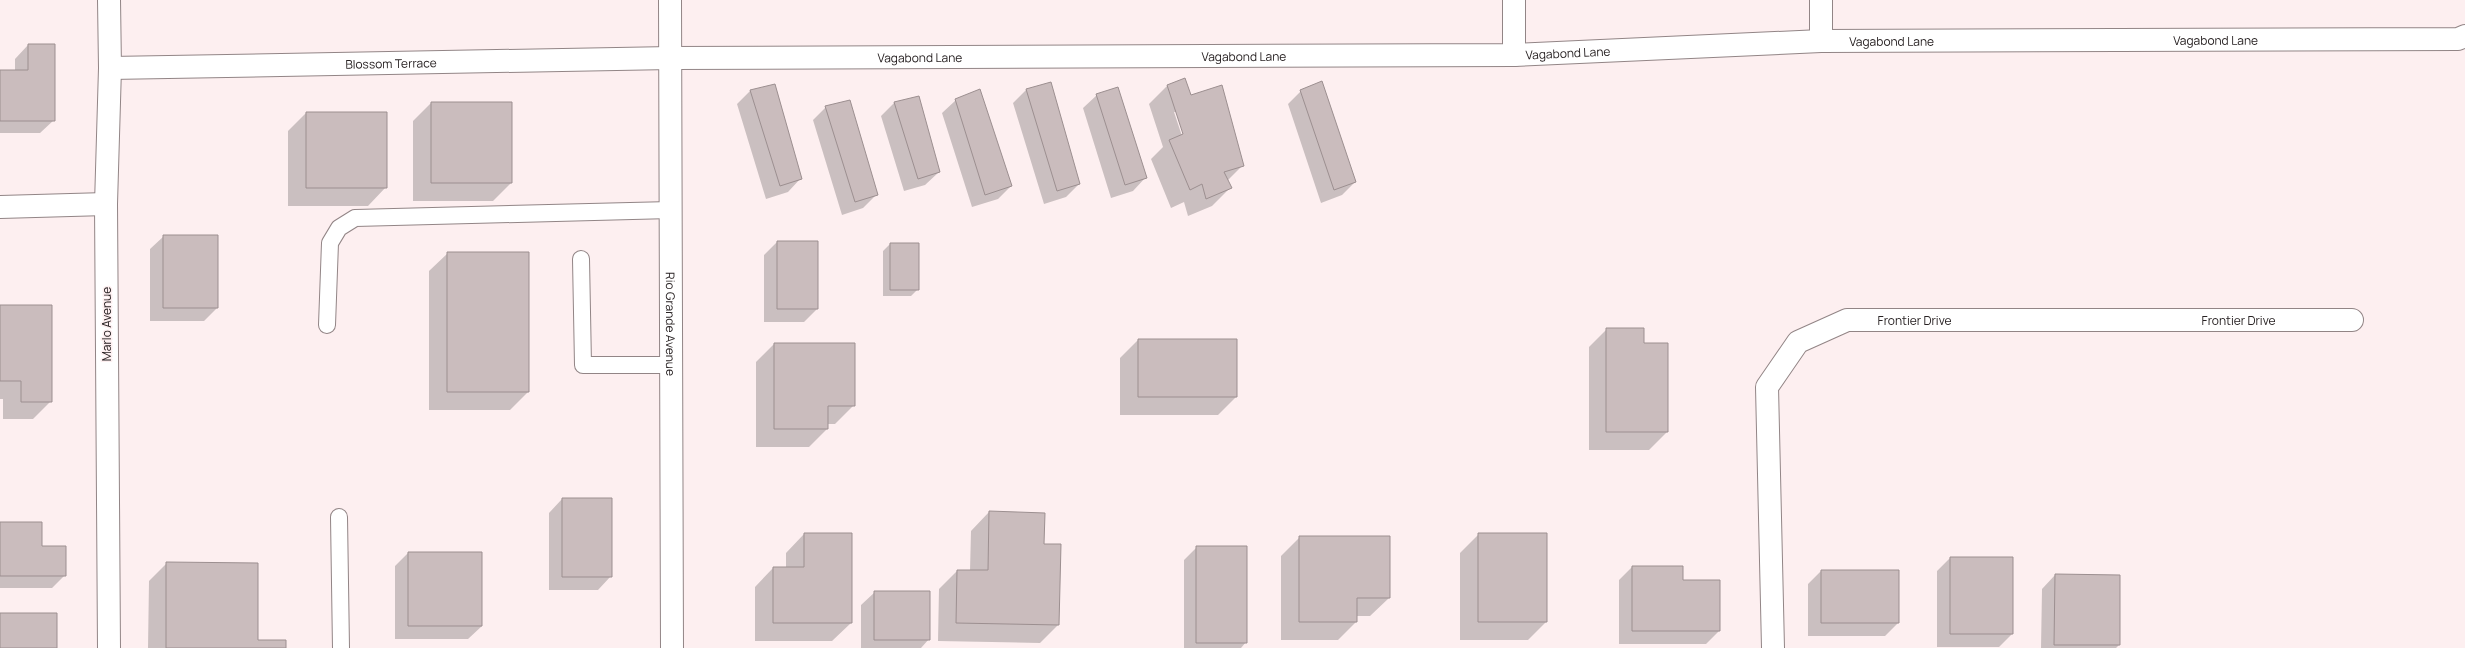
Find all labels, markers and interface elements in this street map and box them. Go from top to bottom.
street label: Vagabond Lane [2173,31,2258,48]
street label: Vagabond Lane [1849,32,1934,49]
street label: Vagabond Lane [1525,42,1611,63]
street label: Vagabond Lane [1201,47,1286,65]
street label: Vagabond Lane [877,48,962,66]
street label: Blossom Terrace [345,54,437,72]
street label: Rio Grande Avenue [662,272,680,376]
street label: Marlo Avenue [98,287,115,361]
street label: Frontier Drive [1878,312,1952,329]
street label: Frontier Drive [2202,312,2276,329]

